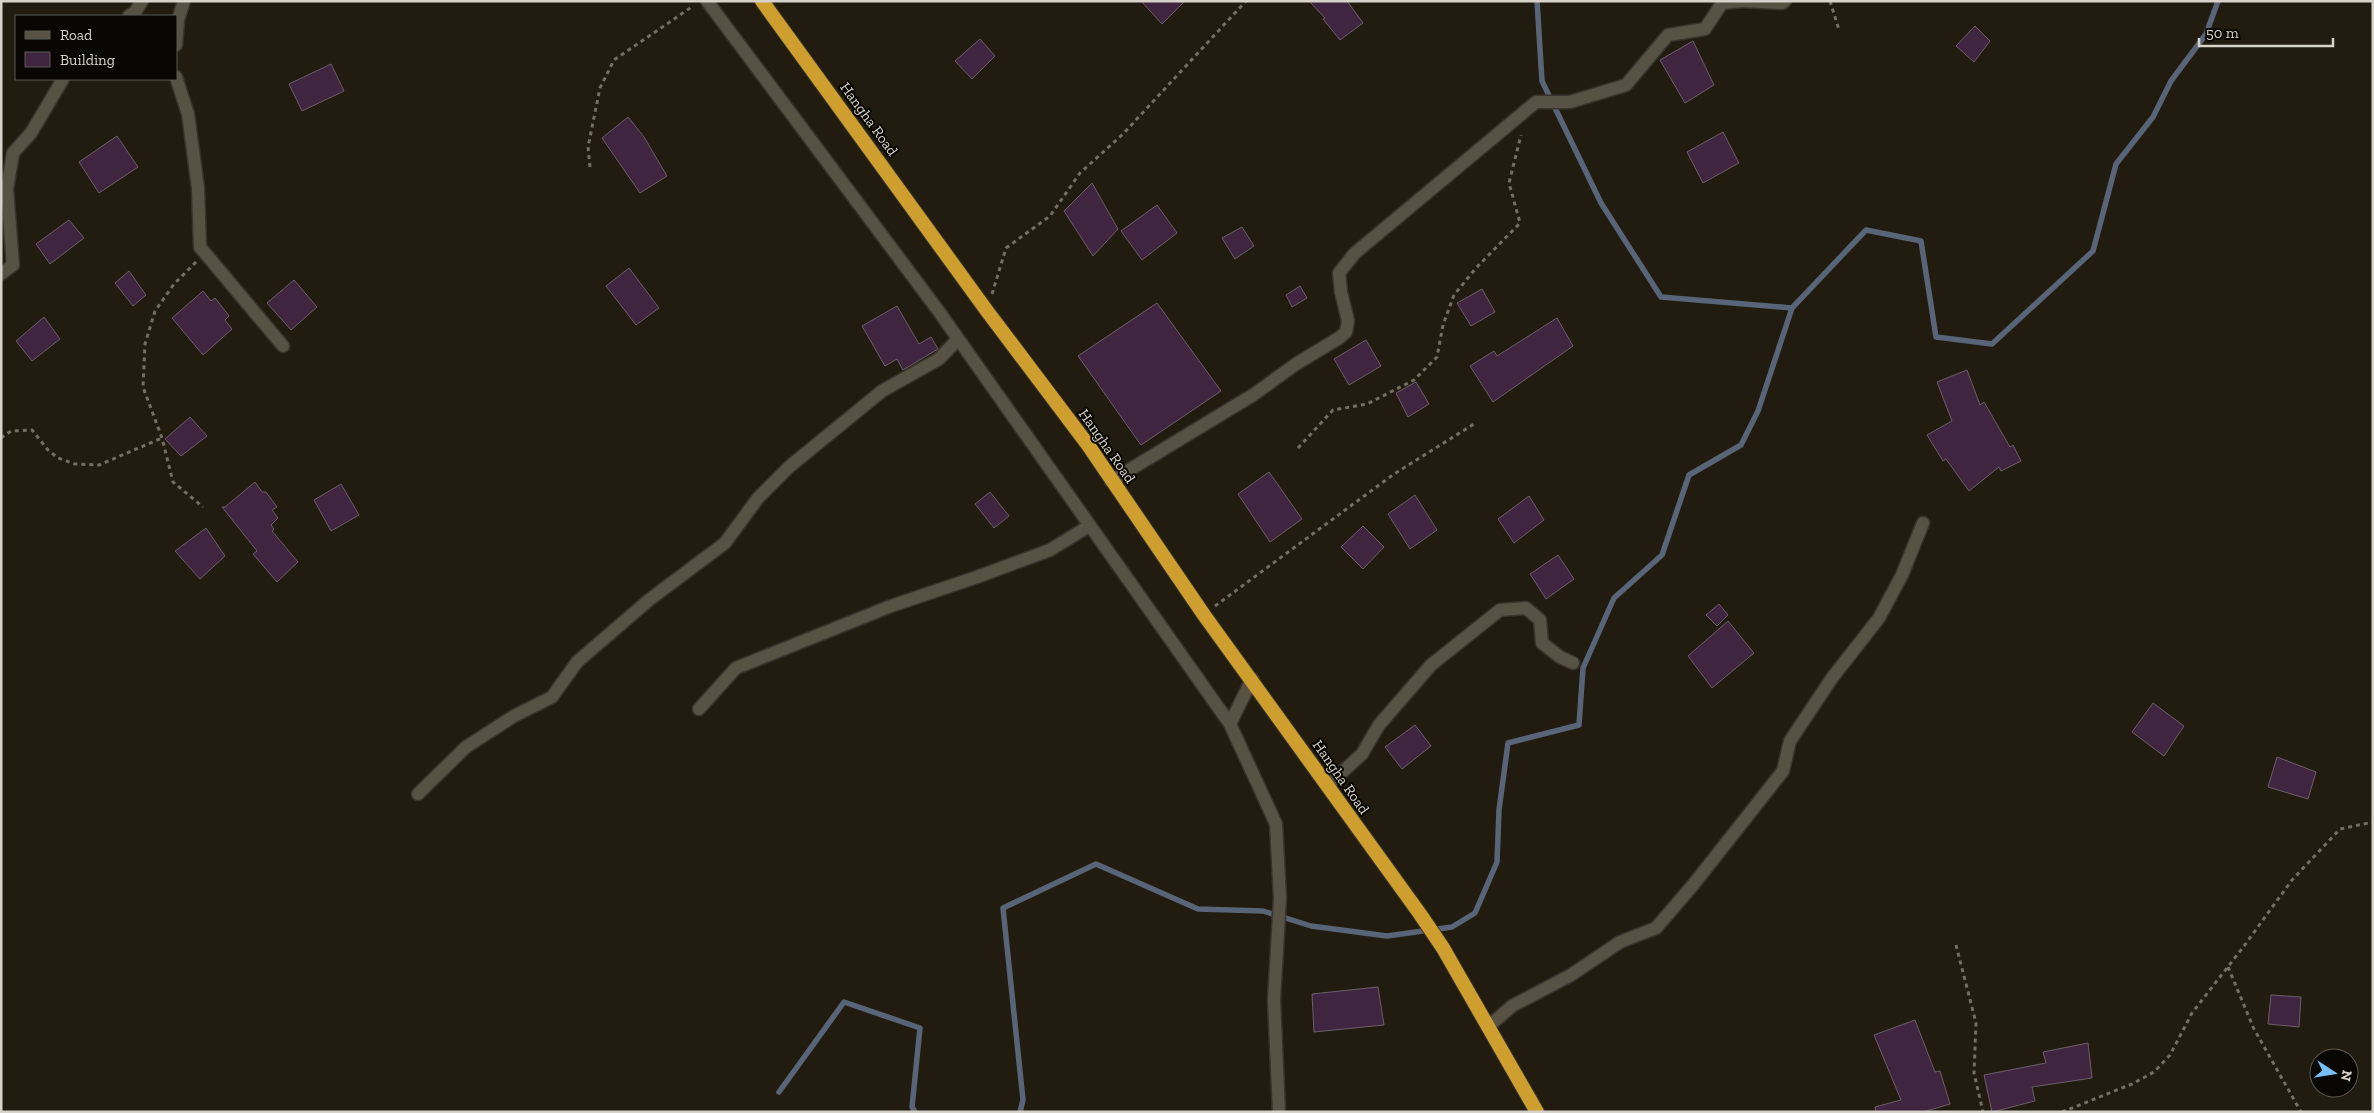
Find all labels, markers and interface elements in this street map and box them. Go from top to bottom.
legend [15,15,178,80]
scale bar [2199,15,2333,47]
text: 50 m [2206,24,2239,42]
text: Road [60,26,93,44]
text: Building [60,51,115,69]
street label: Hangha Road [836,79,902,160]
street label: Hangha Road [1075,405,1140,487]
street label: Hangha Road [1309,736,1374,818]
north arrow [2309,1048,2359,1098]
text: N [2337,1069,2356,1083]

